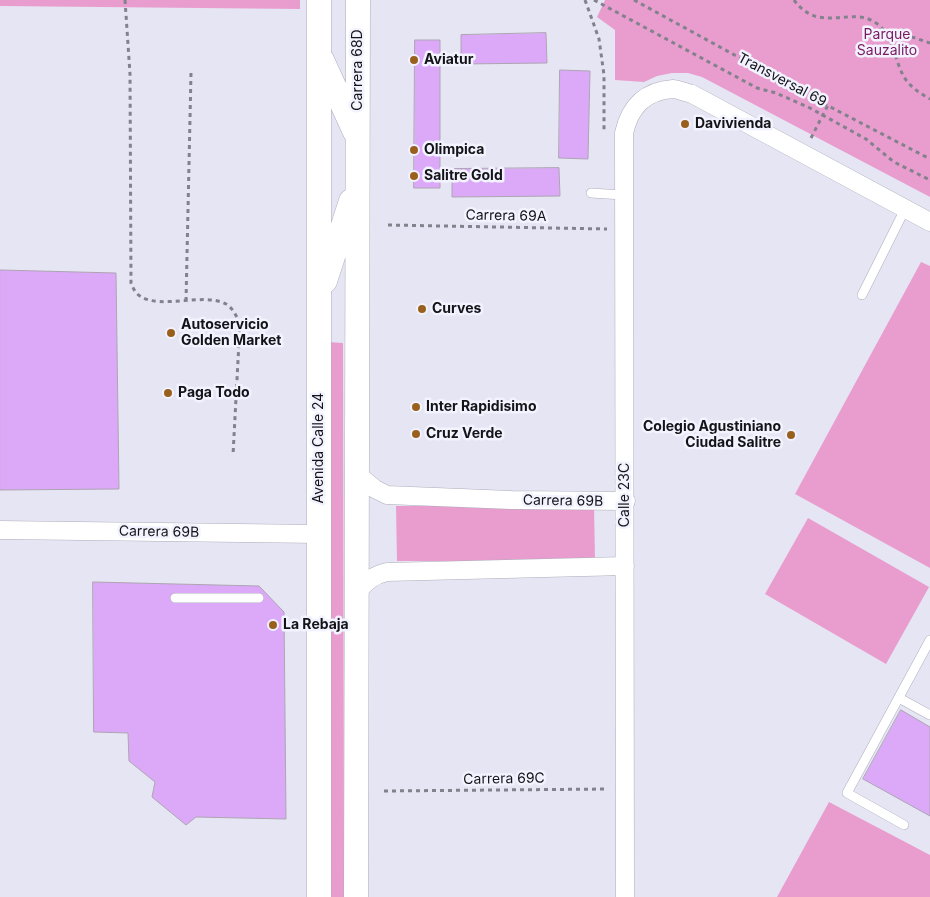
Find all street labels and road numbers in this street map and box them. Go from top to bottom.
street label: Carrera 68D [350,29,366,111]
street label: Transversal 69 [735,50,829,110]
street label: Carrera 69A [465,207,547,225]
street label: Avenida Calle 24 [311,393,327,503]
street label: Calle 23C [617,463,633,527]
street label: Carrera 69B [523,492,603,510]
street label: Carrera 69B [119,523,199,541]
street label: Carrera 69C [463,770,545,788]

